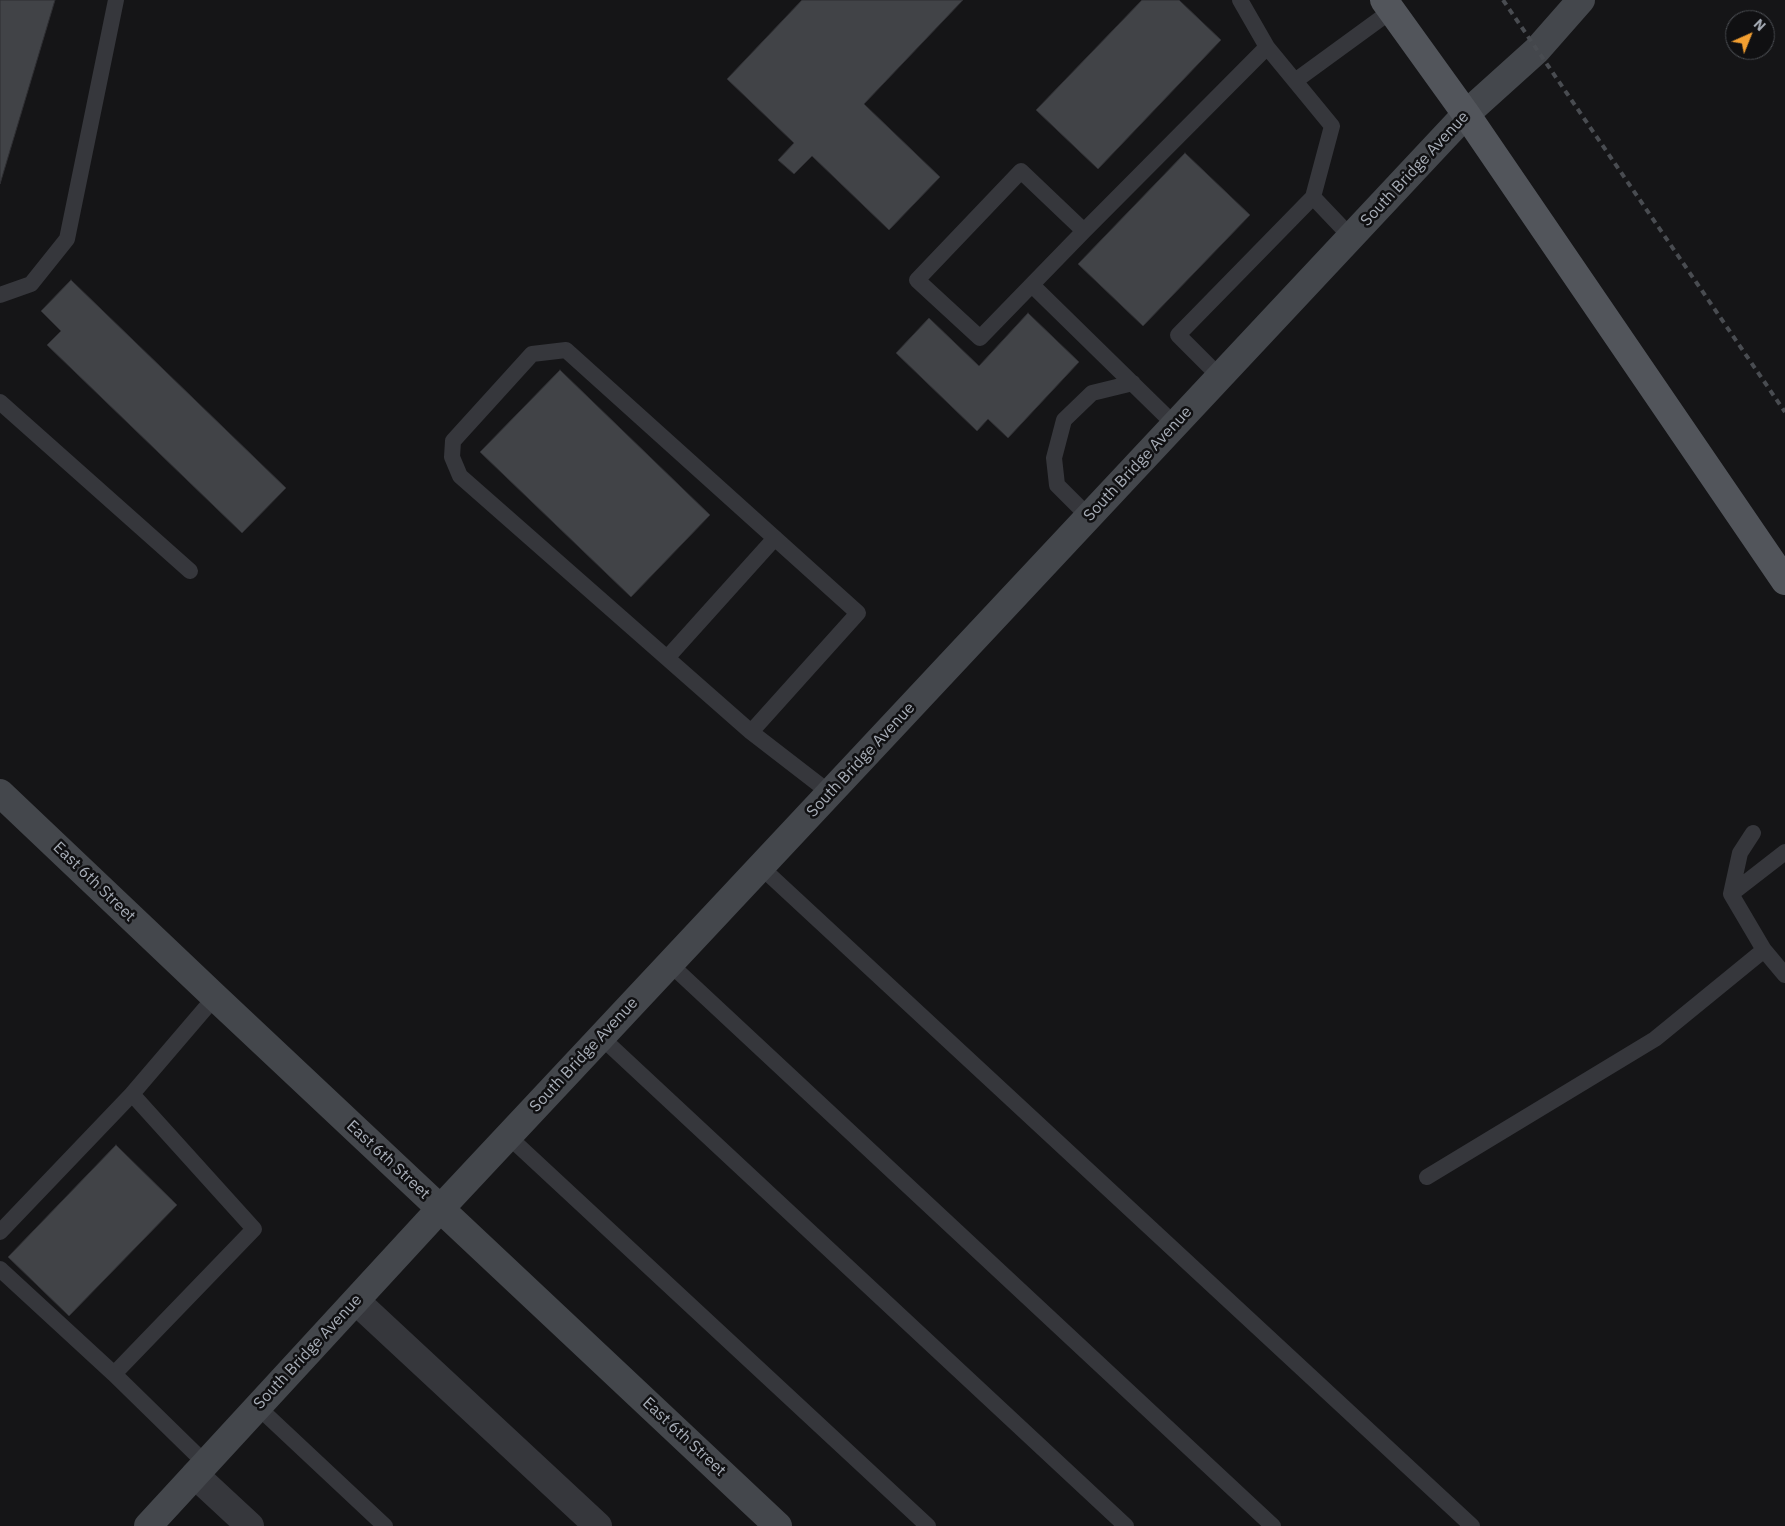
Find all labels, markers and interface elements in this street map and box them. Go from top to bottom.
north arrow [1725,10,1775,60]
text: N [1750,15,1770,35]
street label: South Bridge Avenue [1357,108,1473,230]
street label: South Bridge Avenue [1080,403,1196,525]
street label: South Bridge Avenue [803,699,919,821]
street label: East 6th Street [49,838,139,926]
street label: South Bridge Avenue [526,994,642,1116]
street label: East 6th Street [342,1117,434,1203]
street label: South Bridge Avenue [250,1291,366,1413]
street label: East 6th Street [638,1394,730,1480]

